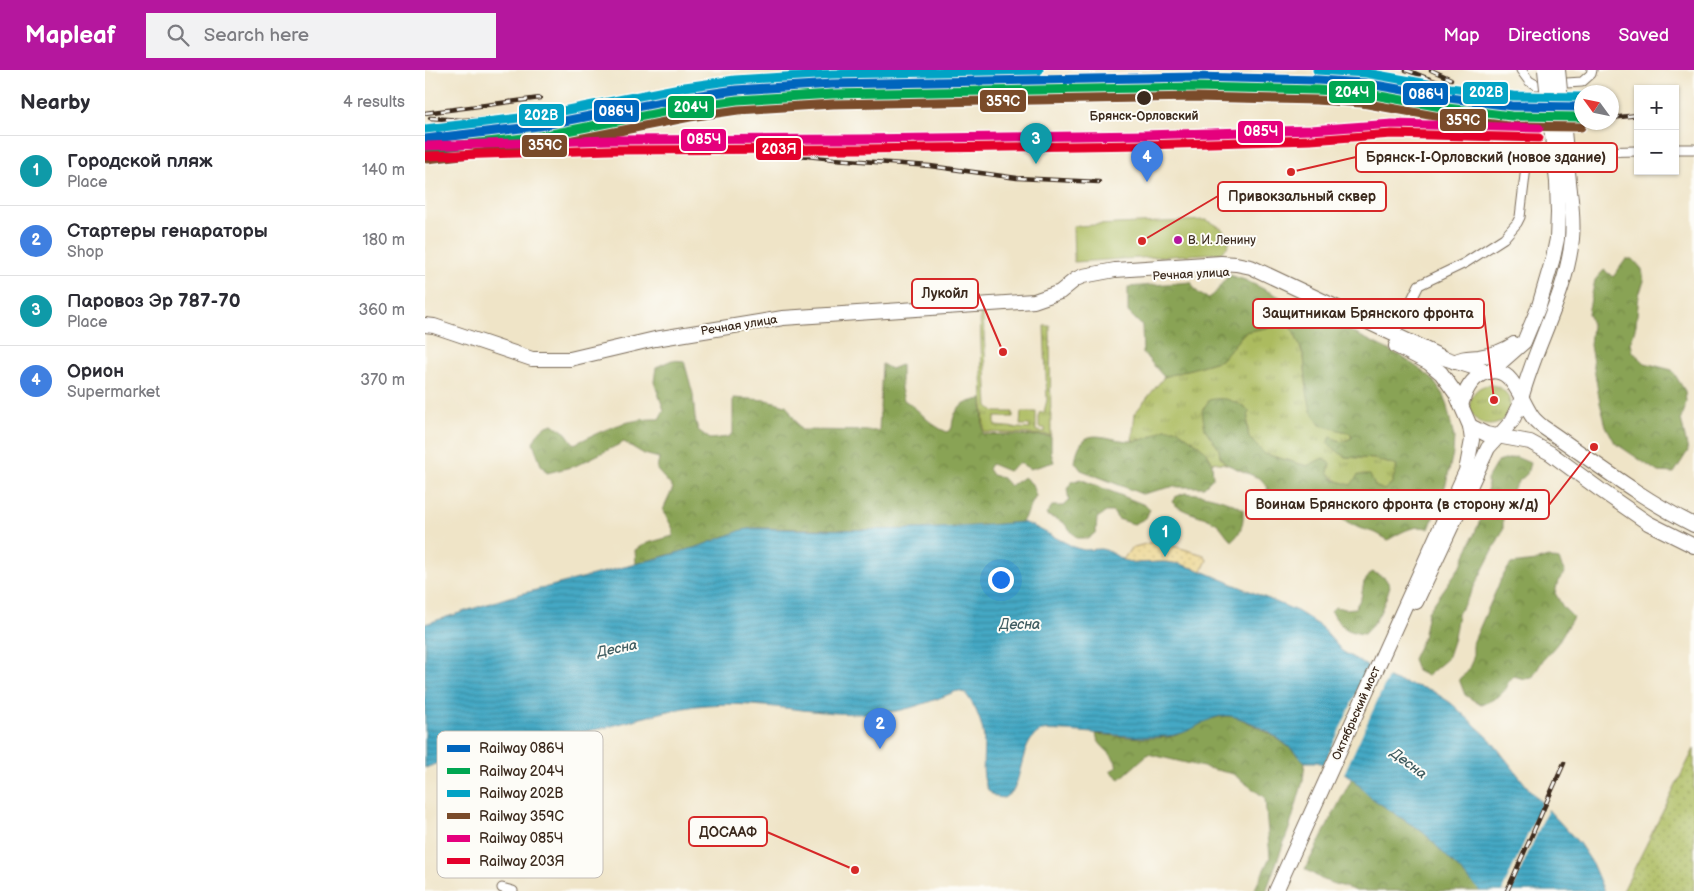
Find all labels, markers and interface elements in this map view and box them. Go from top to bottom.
search box [146,13,496,58]
text: Mapleaf [25,21,116,50]
icon: search [164,21,192,49]
text: Search here [204,24,309,47]
text: Map [1444,25,1480,46]
text: Directions [1508,25,1590,46]
text: Saved [1618,25,1669,46]
line badge: 204Ч [1328,80,1376,104]
line badge: 202В [1462,81,1509,105]
line badge: 086Ч [1402,82,1449,106]
text: 204Ч [1335,84,1369,101]
text: 202В [1469,84,1503,101]
north arrow [1574,85,1619,130]
map controls [1634,85,1679,175]
button: + [1634,85,1679,130]
text: 086Ч [1408,86,1444,103]
line badge: 359С [979,89,1027,113]
marker: Брянск-Орловский [1135,89,1153,107]
text: Nearby [20,90,90,115]
text: 4 results [343,93,405,112]
text: 359С [986,93,1020,110]
line badge: 204Ч [667,95,715,119]
line badge: 086Ч [593,99,640,123]
text: 204Ч [674,99,708,116]
line badge: 202В [518,103,565,127]
text: 086Ч [598,103,634,120]
text: 202В [524,107,558,124]
line badge: 359С [1439,108,1487,132]
place label: Брянск-Орловский [1090,109,1198,124]
text: 359С [1446,112,1480,129]
line badge: 085Ч [1237,120,1284,144]
pin: 3 [1020,123,1052,164]
text: 085Ч [1244,123,1278,140]
line badge: 085Ч [680,128,727,152]
button: − [1634,130,1679,175]
text: 085Ч [687,131,721,148]
line badge: 359С [521,134,568,158]
text: 359С [528,137,562,154]
line badge: 203Я [755,137,802,161]
text: 203Я [761,141,797,158]
pin: 4 [1131,141,1163,182]
callout: Брянск-I-Орловский (новое здание) [1356,143,1617,172]
text: Брянск-I-Орловский (новое здание) [1366,149,1606,166]
text: Городской пляж [67,150,212,173]
text: 1 [33,161,39,180]
text: 140 m [362,161,405,180]
text: Place [67,173,108,192]
callout: Привокзальный сквер [1218,182,1386,211]
text: Привокзальный сквер [1228,188,1377,205]
text: Стартеры генараторы [67,220,268,243]
text: 2 [31,231,41,250]
text: 180 m [363,231,405,250]
place label: В. И. Ленину [1188,233,1256,248]
marker: В. И. Ленину [1172,234,1184,246]
text: Shop [67,243,104,262]
street label: Речная улица [1152,265,1230,284]
callout: Лукойл [912,279,978,308]
text: Лукойл [921,285,969,302]
text: Паровоз Эр 787-70 [67,290,241,313]
callout: Защитникам Брянского фронта [1253,299,1484,328]
text: 3 [31,301,41,320]
text: 360 m [358,301,405,320]
text: Защитникам Брянского фронта [1262,305,1475,322]
street label: Речная улица [700,312,779,339]
text: Place [67,313,108,332]
text: Орион [67,360,124,383]
text: 4 [31,371,41,390]
text: 370 m [360,371,405,390]
text: Supermarket [67,383,160,402]
callout: Воинам Брянского фронта (в сторону ж/д) [1246,490,1549,519]
text: Воинам Брянского фронта (в сторону ж/д) [1255,496,1539,513]
pin: 1 [1149,516,1181,557]
your location [988,567,1014,593]
water label: Десна [999,616,1040,633]
water label: Десна [594,636,639,661]
street label: Октябрьский мост [1329,664,1384,763]
pin: 2 [864,708,896,749]
legend [437,731,603,878]
text: Railway 086Ч [479,740,564,757]
water label: Десна [1386,744,1430,782]
text: Railway 204Ч [479,763,564,780]
text: Railway 202В [479,785,563,802]
text: Railway 359С [479,808,564,825]
callout: ДОСААФ [689,817,767,846]
text: ДОСААФ [699,824,757,841]
text: Railway 085Ч [479,830,563,847]
text: Railway 203Я [479,853,565,870]

